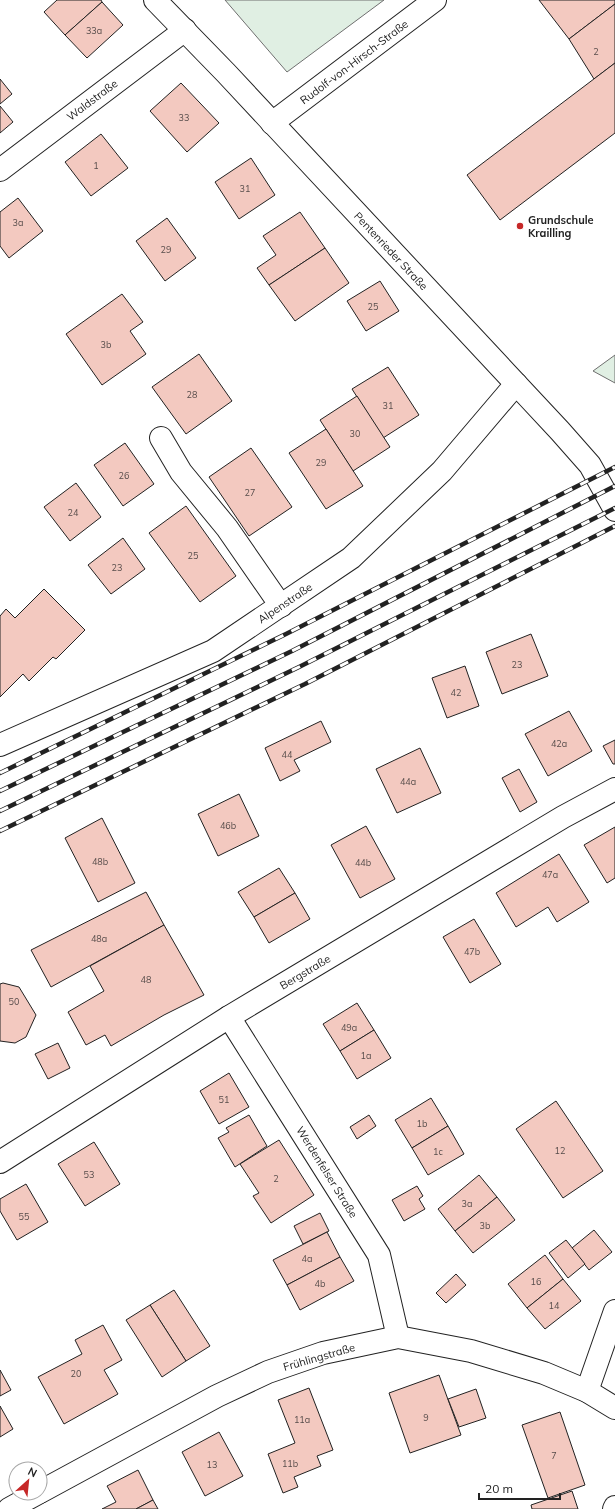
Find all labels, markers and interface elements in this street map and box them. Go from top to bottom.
street label: Rudolf-von-Hirsch-Straße [297,17,411,107]
house number: 33a [86,25,102,36]
house number: 2 [593,46,599,57]
street label: Waldstraße [64,76,120,124]
house number: 33 [179,112,189,123]
house number: 1 [93,160,99,171]
house number: 31 [240,183,250,194]
street label: Pentenrieder Straße [351,209,431,293]
place label: Grundschule Krailling [528,213,594,240]
house number: 3a [13,217,23,228]
marker: Grundschule Krailling [515,221,525,231]
house number: 29 [161,244,171,255]
house number: 25 [368,301,379,312]
house number: 3b [101,339,111,350]
house number: 28 [187,389,197,400]
house number: 31 [383,400,393,411]
house number: 30 [350,428,360,439]
house number: 29 [316,457,326,468]
house number: 26 [119,470,129,481]
house number: 27 [245,487,255,498]
house number: 24 [68,507,79,518]
house number: 25 [188,550,199,561]
house number: 23 [112,562,122,573]
street label: Alpenstraße [255,580,315,626]
house number: 23 [512,659,522,670]
house number: 42 [451,687,461,698]
house number: 42a [551,738,567,749]
house number: 44 [282,749,293,760]
house number: 44a [400,776,416,787]
house number: 46b [220,820,236,831]
house number: 48b [92,856,108,867]
house number: 44b [355,857,371,868]
house number: 47a [542,869,558,880]
house number: 48a [91,933,107,944]
house number: 47b [464,946,480,957]
street label: Bergstraße [277,951,333,993]
house number: 48 [141,974,151,985]
house number: 50 [9,996,19,1007]
house number: 49a [341,1022,357,1033]
house number: 1a [361,1050,371,1061]
house number: 51 [219,1094,229,1105]
house number: 1b [417,1118,427,1129]
street label: Werdenfelser Straße [293,1124,361,1220]
house number: 12 [555,1145,565,1156]
house number: 1c [433,1146,443,1157]
house number: 53 [84,1169,94,1180]
house number: 2 [273,1173,279,1184]
house number: 3a [462,1198,472,1209]
house number: 55 [19,1211,30,1222]
house number: 3b [480,1220,490,1231]
house number: 4a [302,1253,312,1264]
house number: 16 [531,1276,541,1287]
house number: 4b [315,1278,325,1289]
house number: 14 [549,1300,560,1311]
street label: Frühlingstraße [282,1340,356,1374]
house number: 20 [71,1368,81,1379]
house number: 9 [423,1412,429,1423]
house number: 11a [294,1414,310,1425]
house number: 7 [551,1450,557,1461]
house number: 11b [282,1458,298,1469]
house number: 13 [207,1459,217,1470]
north arrow [8,1461,48,1501]
text: N [26,1464,39,1480]
scale bar [479,1475,560,1501]
text: 20 m [485,1481,513,1496]

